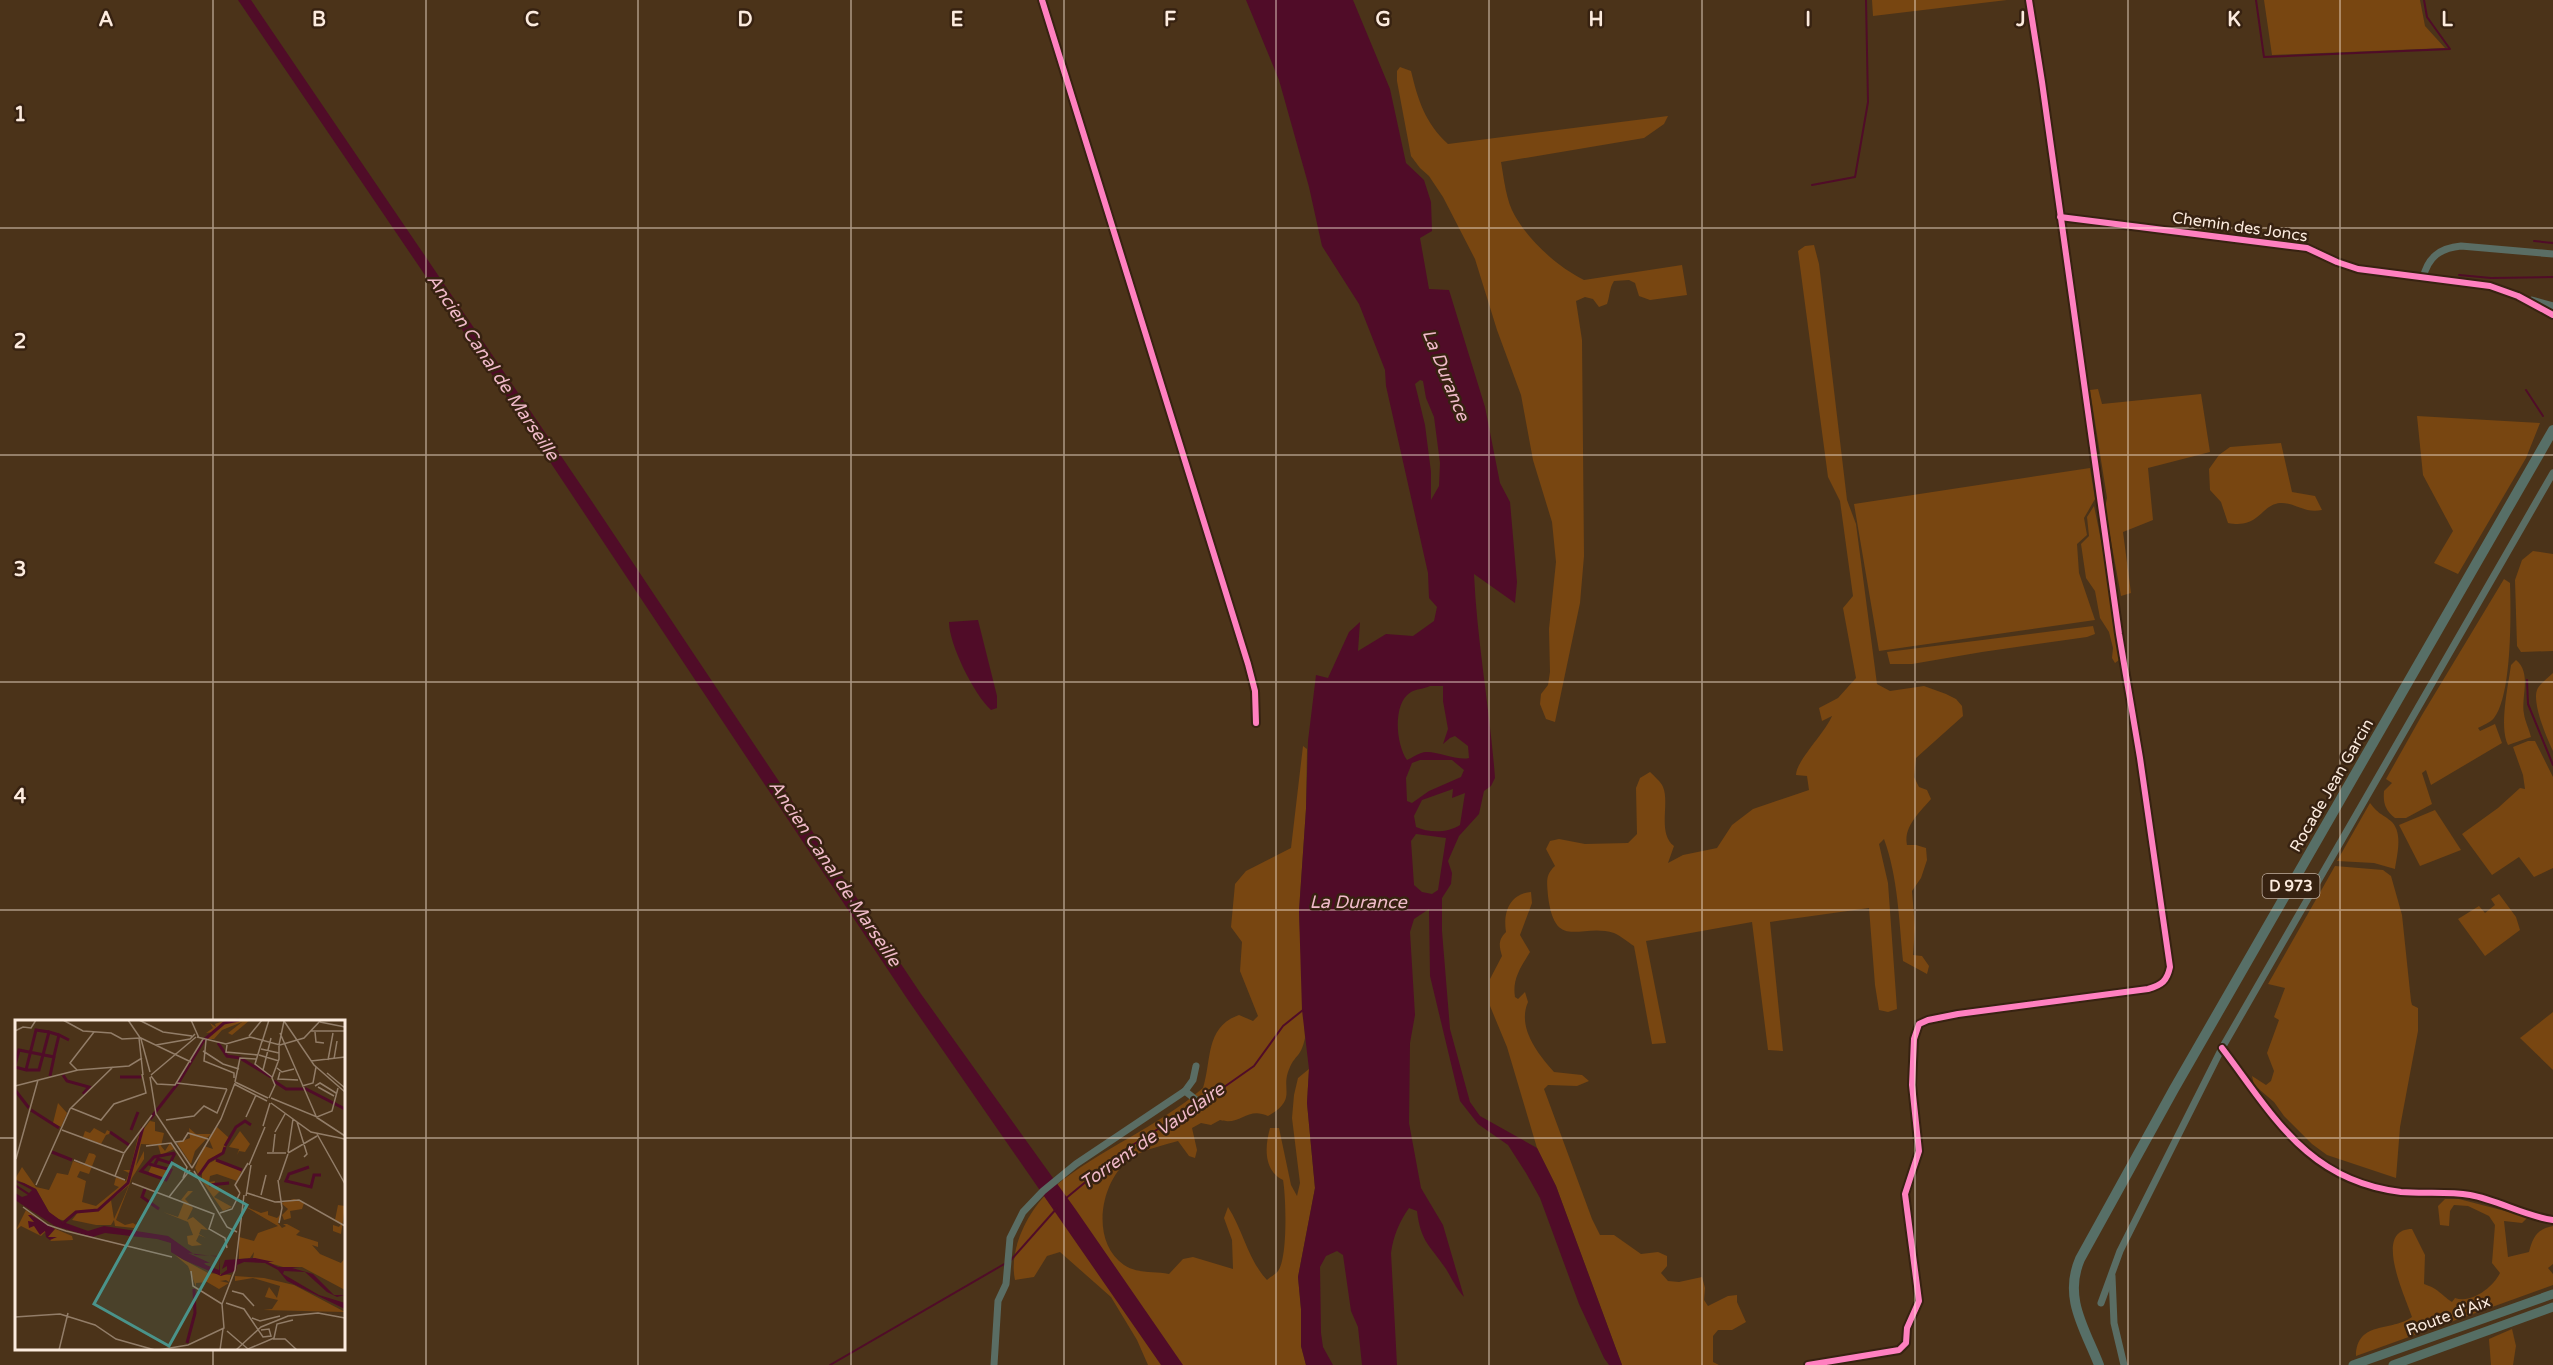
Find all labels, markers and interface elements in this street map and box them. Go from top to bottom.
text: A [99,8,114,32]
text: B [312,8,326,32]
text: C [525,8,539,32]
text: D [737,8,753,32]
text: E [951,8,964,32]
text: F [1164,8,1176,32]
text: G [1375,8,1391,32]
text: H [1588,8,1604,32]
text: I [1805,8,1811,32]
text: J [2015,8,2026,32]
text: K [2227,8,2241,32]
text: L [2441,8,2453,32]
text: 1 [14,103,26,127]
street label: Chemin des Joncs [2171,208,2309,246]
water label: Ancien Canal de Marseille [422,270,564,465]
water label: La Durance [1418,326,1475,425]
text: 2 [14,330,26,354]
text: 3 [14,558,26,582]
street label: Rocade Jean Garcin [2286,715,2378,856]
water label: Ancien Canal de Marseille [764,776,906,971]
text: 4 [14,785,27,809]
road number: D 973 [2262,874,2320,898]
water label: La Durance [1309,891,1407,913]
inset map [15,1020,345,1350]
water label: Torrent de Vauclaire [1076,1077,1229,1194]
street label: Route d'Aix [2403,1291,2493,1340]

